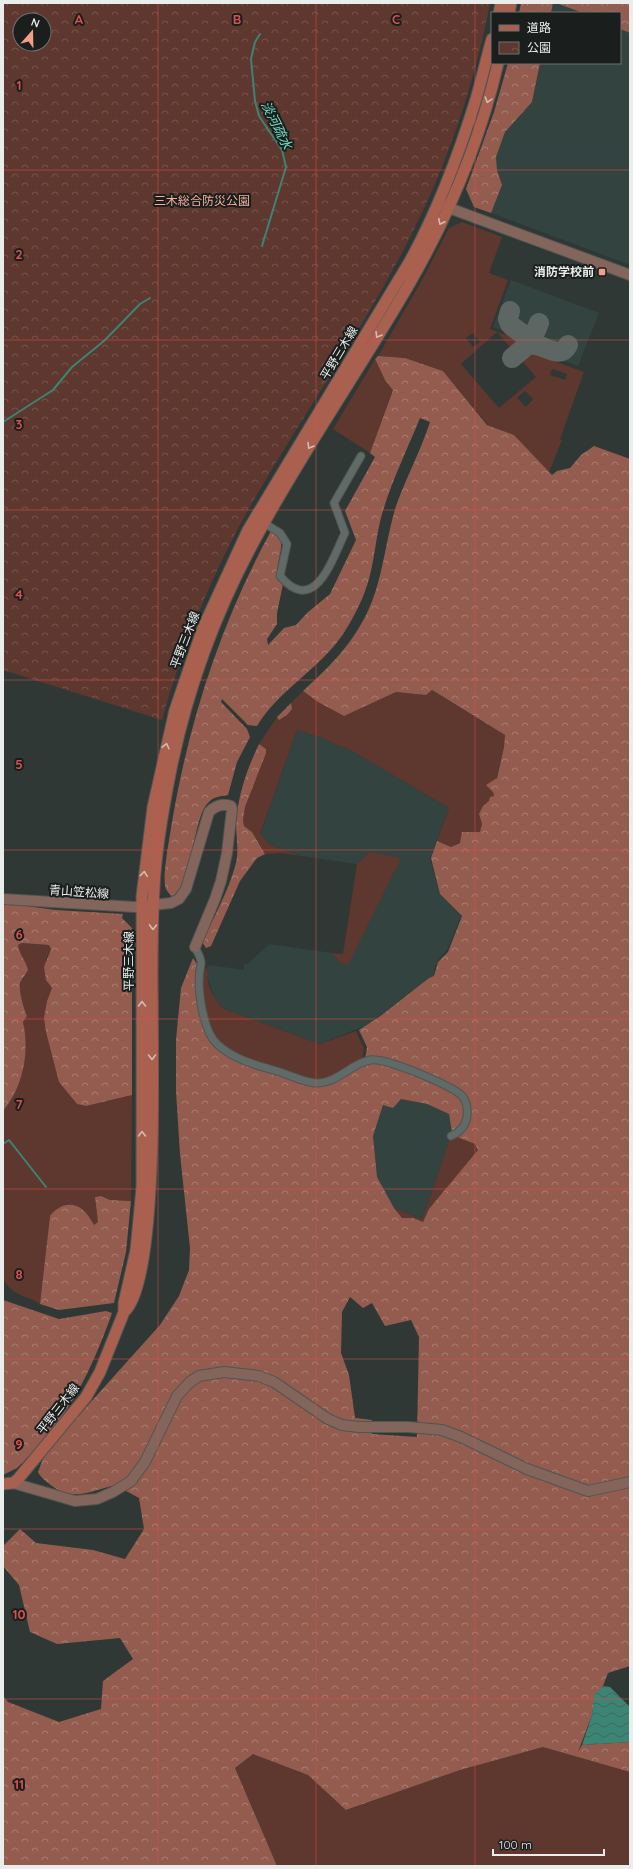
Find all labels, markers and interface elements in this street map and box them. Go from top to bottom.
text: A [75,11,84,27]
text: B [233,11,241,27]
text: C [392,11,400,27]
north arrow [12,12,52,52]
legend [491,12,621,64]
text: N [29,15,42,31]
text: 道路 [527,20,551,35]
text: 公園 [527,40,551,55]
text: 1 [16,77,22,93]
one-way arrow [484,97,493,104]
water label: 淡河疏水 [258,98,297,154]
park label: 三木総合防災公園 [154,193,250,208]
one-way arrow [438,217,446,225]
text: 2 [15,246,23,262]
place label: 消防学校前 [534,264,594,279]
marker: 消防学校前 [597,267,607,277]
street label: 平野三木線 [317,323,360,382]
one-way arrow [375,331,383,338]
text: 3 [16,416,23,432]
one-way arrow [307,442,315,449]
text: 4 [15,586,23,602]
street label: 平野三木線 [167,609,202,671]
one-way arrow [161,743,169,750]
text: 5 [15,756,23,772]
one-way arrow [140,871,149,878]
street label: 青山笠松線 [49,882,109,901]
one-way arrow [148,924,157,930]
text: 6 [15,926,23,942]
street label: 平野三木線 [121,931,136,991]
one-way arrow [138,1001,146,1007]
one-way arrow [148,1054,156,1060]
text: 7 [15,1096,23,1112]
one-way arrow [138,1131,146,1137]
text: 8 [15,1266,23,1282]
street label: 平野三木線 [33,1380,82,1437]
text: 9 [15,1436,23,1452]
text: 10 [12,1606,26,1622]
text: 11 [14,1776,24,1792]
scale bar [493,1831,604,1857]
text: 100 m [499,1837,532,1852]

